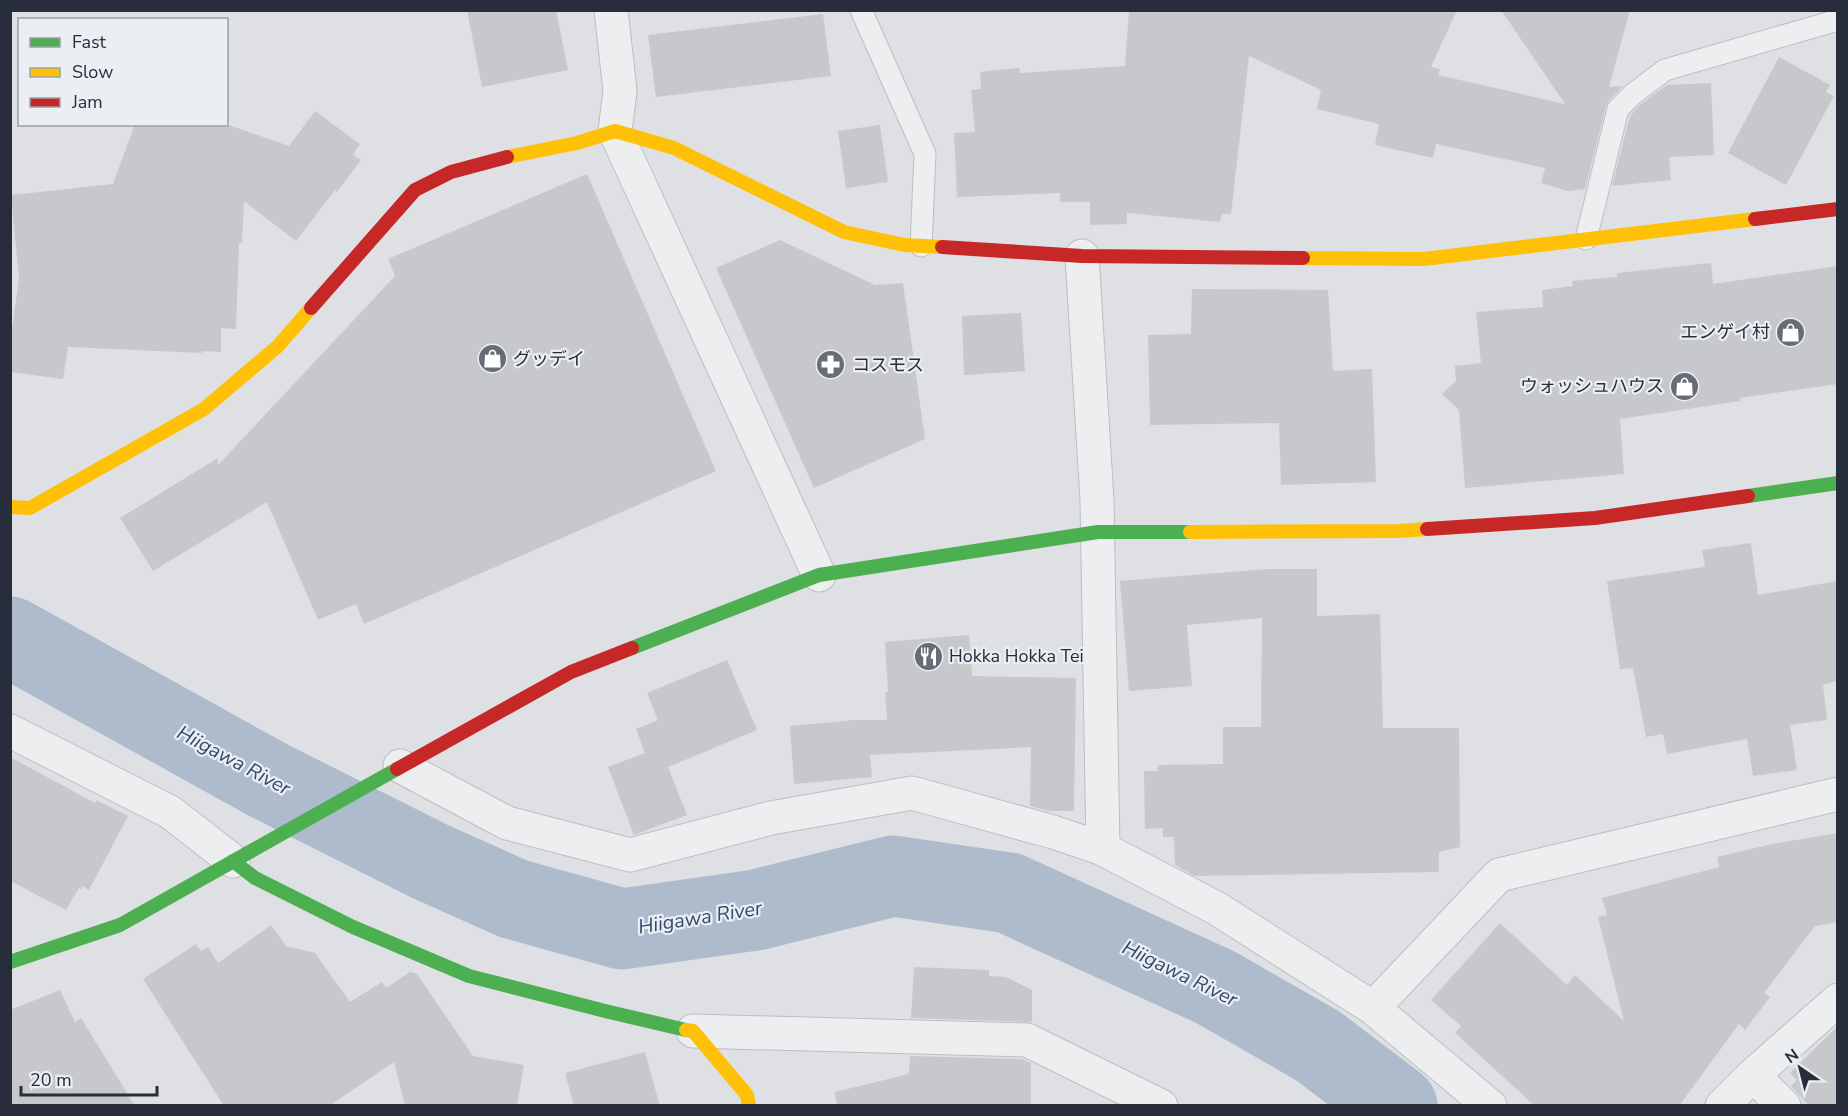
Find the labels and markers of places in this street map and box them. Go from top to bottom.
shop icon: エンゲイ村 [1775,316,1807,348]
place label: エンゲイ村 [1680,320,1770,344]
shop icon: グッデイ [476,343,508,375]
place label: グッデイ [513,347,585,371]
pharmacy icon: コスモス [815,349,847,381]
place label: コスモス [852,353,924,377]
shop icon: ウォッシュハウス [1669,370,1701,402]
place label: ウォッシュハウス [1520,374,1664,398]
restaurant icon: Hokka Hokka Tei [912,640,944,672]
place label: Hokka Hokka Tei [949,644,1084,668]

